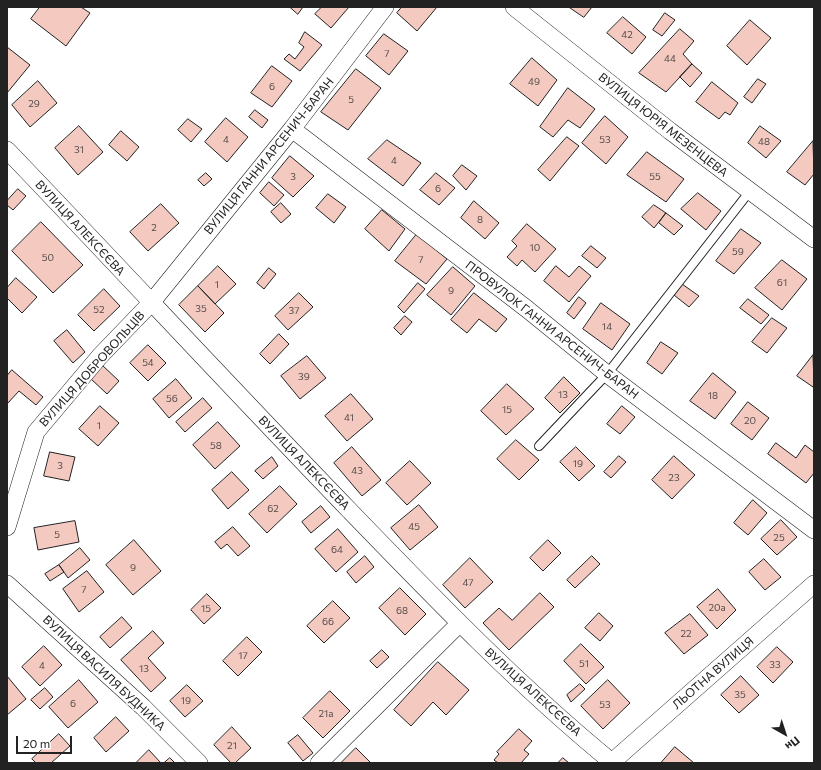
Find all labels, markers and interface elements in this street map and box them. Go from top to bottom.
house number: 42 [621,29,633,41]
house number: 7 [384,48,390,60]
house number: 44 [664,53,676,65]
street label: ВУЛИЦЯ ЮРІЯ МЕЗЕНЦЕВА [595,70,731,180]
street label: ВУЛИЦЯ ГАННИ АРСЕНИЧ-БАРАН [201,75,337,237]
house number: 49 [528,76,540,88]
house number: 6 [269,81,275,93]
house number: 5 [348,94,354,106]
house number: 29 [28,98,40,110]
house number: 4 [223,134,229,146]
house number: 53 [599,134,611,146]
house number: 48 [758,136,770,148]
house number: 31 [74,144,84,156]
house number: 4 [391,155,397,167]
house number: 3 [290,171,296,183]
house number: 55 [649,171,661,183]
street label: ВУЛИЦЯ АЛЕКСЄЄВА [32,177,128,279]
house number: 6 [435,183,441,195]
house number: 8 [477,214,483,226]
house number: 2 [151,222,157,234]
house number: 10 [530,242,540,254]
house number: 59 [732,246,744,258]
house number: 50 [42,252,54,264]
house number: 7 [418,254,424,266]
street label: ПРОВУЛОК ГАННИ АРСЕНИЧ-БАРАН [463,258,641,402]
house number: 61 [777,277,787,289]
house number: 1 [215,279,219,291]
house number: 9 [448,285,454,297]
house number: 35 [195,303,207,315]
house number: 52 [93,304,105,316]
house number: 37 [289,305,299,317]
street label: ВУЛИЦЯ ДОБРОВОЛЬЦІВ [36,308,148,430]
house number: 14 [602,321,612,333]
house number: 54 [142,357,154,369]
house number: 39 [298,371,310,383]
house number: 13 [558,389,568,401]
house number: 18 [708,390,718,402]
house number: 56 [166,393,178,405]
house number: 15 [502,404,512,416]
house number: 41 [344,412,354,424]
street label: ВУЛИЦЯ АЛЕКСЄЄВА [255,413,353,513]
house number: 20 [744,415,756,427]
house number: 1 [97,420,101,432]
house number: 58 [210,440,222,452]
house number: 19 [573,458,583,470]
house number: 3 [57,460,63,472]
house number: 43 [351,465,363,477]
house number: 23 [668,472,680,484]
house number: 62 [267,503,279,515]
house number: 45 [408,521,420,533]
house number: 5 [54,529,60,541]
house number: 25 [773,532,785,544]
house number: 64 [331,544,343,556]
house number: 9 [130,562,136,574]
house number: 47 [462,577,474,589]
house number: 7 [81,584,87,596]
house number: 20а [708,602,726,614]
house number: 15 [201,603,211,615]
house number: 68 [396,605,408,617]
street label: ВУЛИЦЯ ВАСИЛЯ БУДНИКА [40,612,168,734]
house number: 66 [322,616,334,628]
house number: 22 [680,628,692,640]
street label: ЛЬОТНА ВУЛИЦЯ [669,634,757,712]
street label: ВУЛИЦЯ АЛЕКСЄЄВА [482,645,584,739]
house number: 17 [238,650,248,662]
house number: 51 [579,658,589,670]
house number: 33 [769,659,781,671]
house number: 4 [39,660,45,672]
house number: 13 [139,663,149,675]
house number: 35 [734,689,746,701]
house number: 19 [181,695,191,707]
house number: 6 [70,698,76,710]
house number: 53 [599,699,611,711]
house number: 21а [318,708,334,720]
north arrow [765,714,805,754]
scale bar [18,728,74,754]
text: Пн [783,734,803,753]
text: 20 m [23,736,50,750]
house number: 21 [227,740,237,752]

